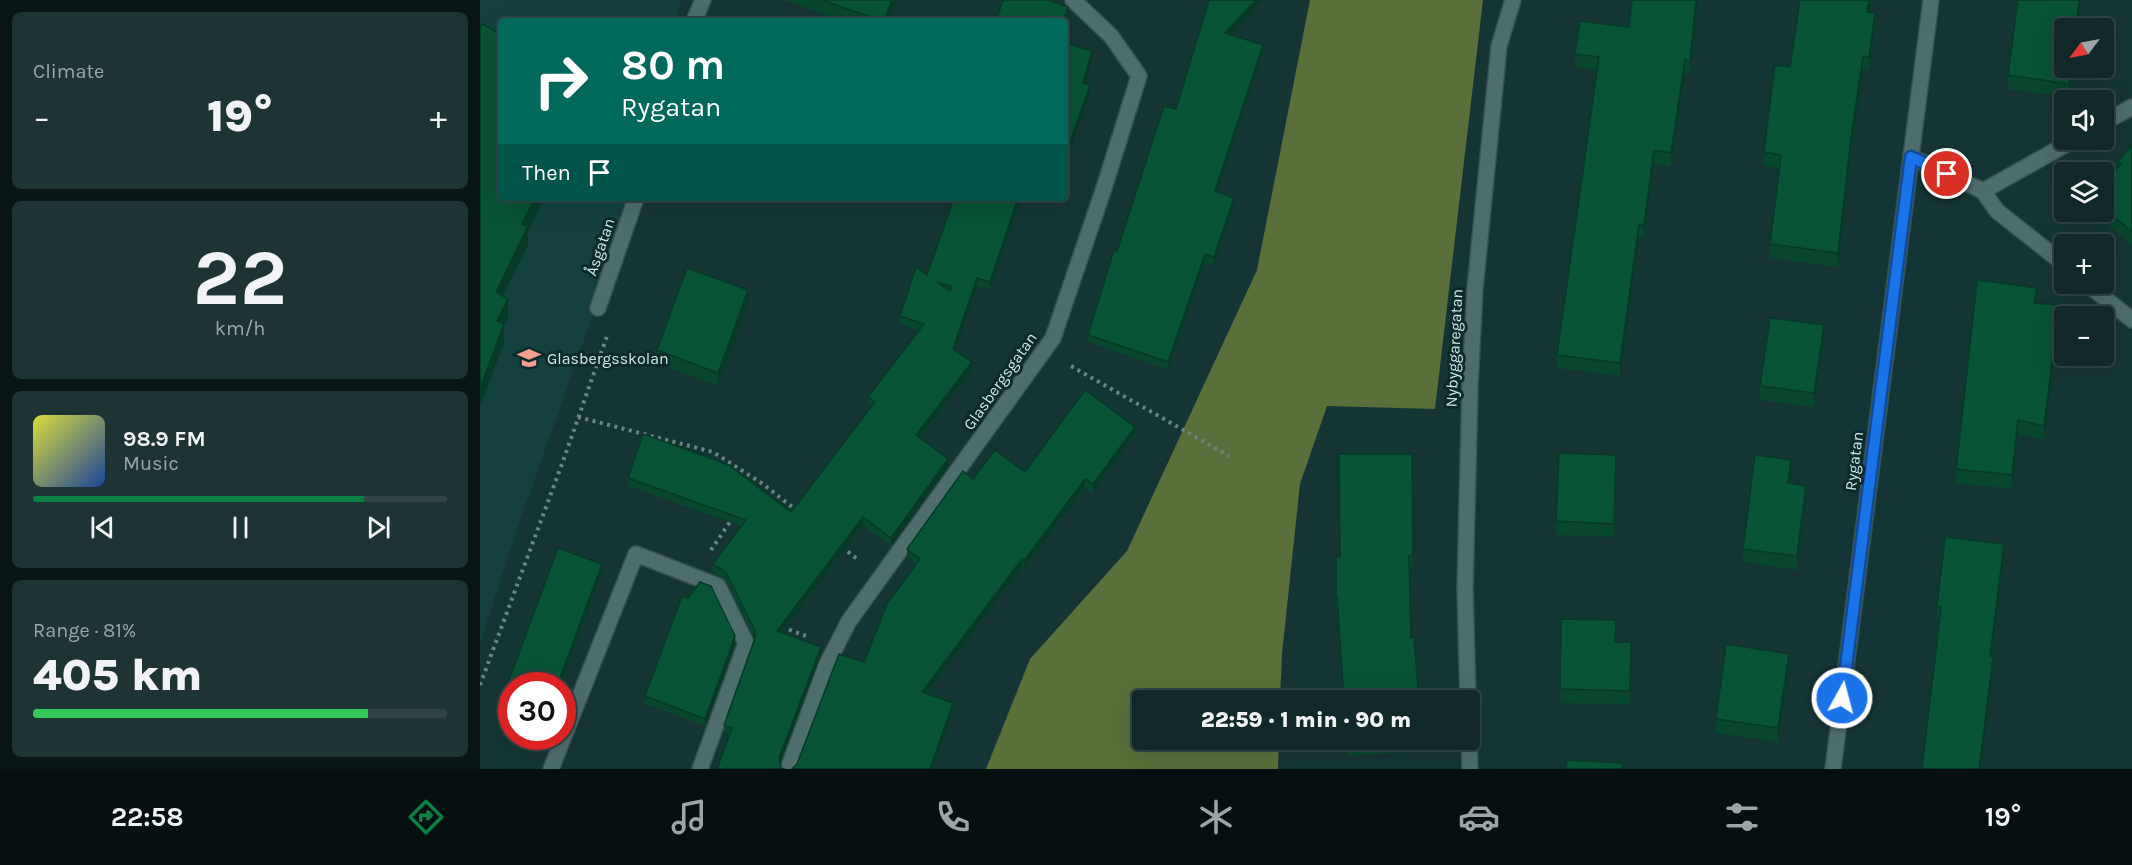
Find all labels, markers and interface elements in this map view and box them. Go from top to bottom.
north arrow [2054,18,2114,78]
map controls [2054,18,2114,366]
text: 80 m [621,40,725,90]
icon: right [522,42,600,120]
text: Climate [33,60,104,83]
text: 19° [207,90,273,142]
button: sound [2054,90,2114,150]
text: Rygatan [621,91,721,123]
text: − [33,98,50,136]
text: + [430,98,447,136]
pin [1921,148,1972,199]
icon: arrive [583,156,616,189]
icon: arrive [1930,157,1963,190]
text: Then [522,160,571,186]
button: layers [2054,162,2114,222]
street label: Åsgatan [581,216,619,278]
text: 22 [193,232,287,324]
button: + [2054,234,2114,294]
street label: Nybyggaregatan [1441,288,1467,408]
button: − [2054,306,2114,366]
text: km/h [215,317,265,340]
street label: Glasbergsgatan [959,328,1041,434]
school or university icon: Glasbergsskolan [516,345,542,371]
place label: Glasbergsskolan [547,349,669,368]
text: 98.9 FM [123,426,206,452]
street label: Rygatan [1841,430,1867,492]
text: Music [123,452,179,475]
icon: previous [86,511,119,544]
icon: pause [224,511,257,544]
icon: next [362,511,395,544]
text: Range · 81% [33,619,136,642]
text: 405 km [33,649,202,701]
position arrow [1810,666,1874,730]
speed limit sign: 30 [498,672,576,750]
text: 22:59 · 1 min · 90 m [1201,707,1411,733]
icon: directions [405,796,447,838]
icon: music [668,796,710,838]
icon: phone [932,796,974,838]
icon: climate [1195,796,1237,838]
icon: car [1458,796,1500,838]
icon: filters [1721,796,1763,838]
text: 22:58 [111,801,184,833]
text: 19° [1985,801,2021,833]

